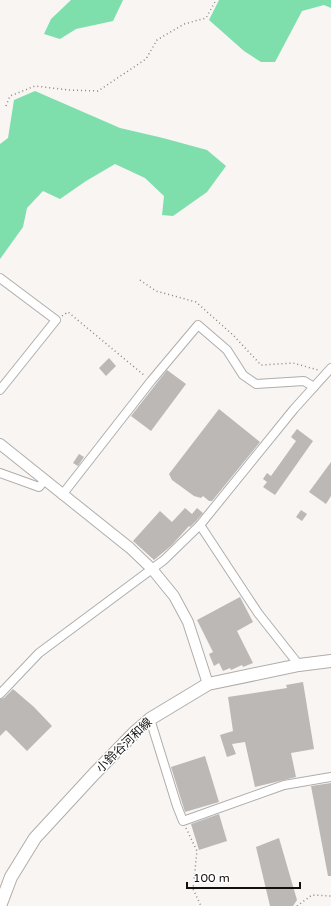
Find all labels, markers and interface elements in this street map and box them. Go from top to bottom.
street label: 小鈴谷河和線 [93,715,155,775]
scale bar [187,864,300,890]
text: 100 m [193,871,230,885]

